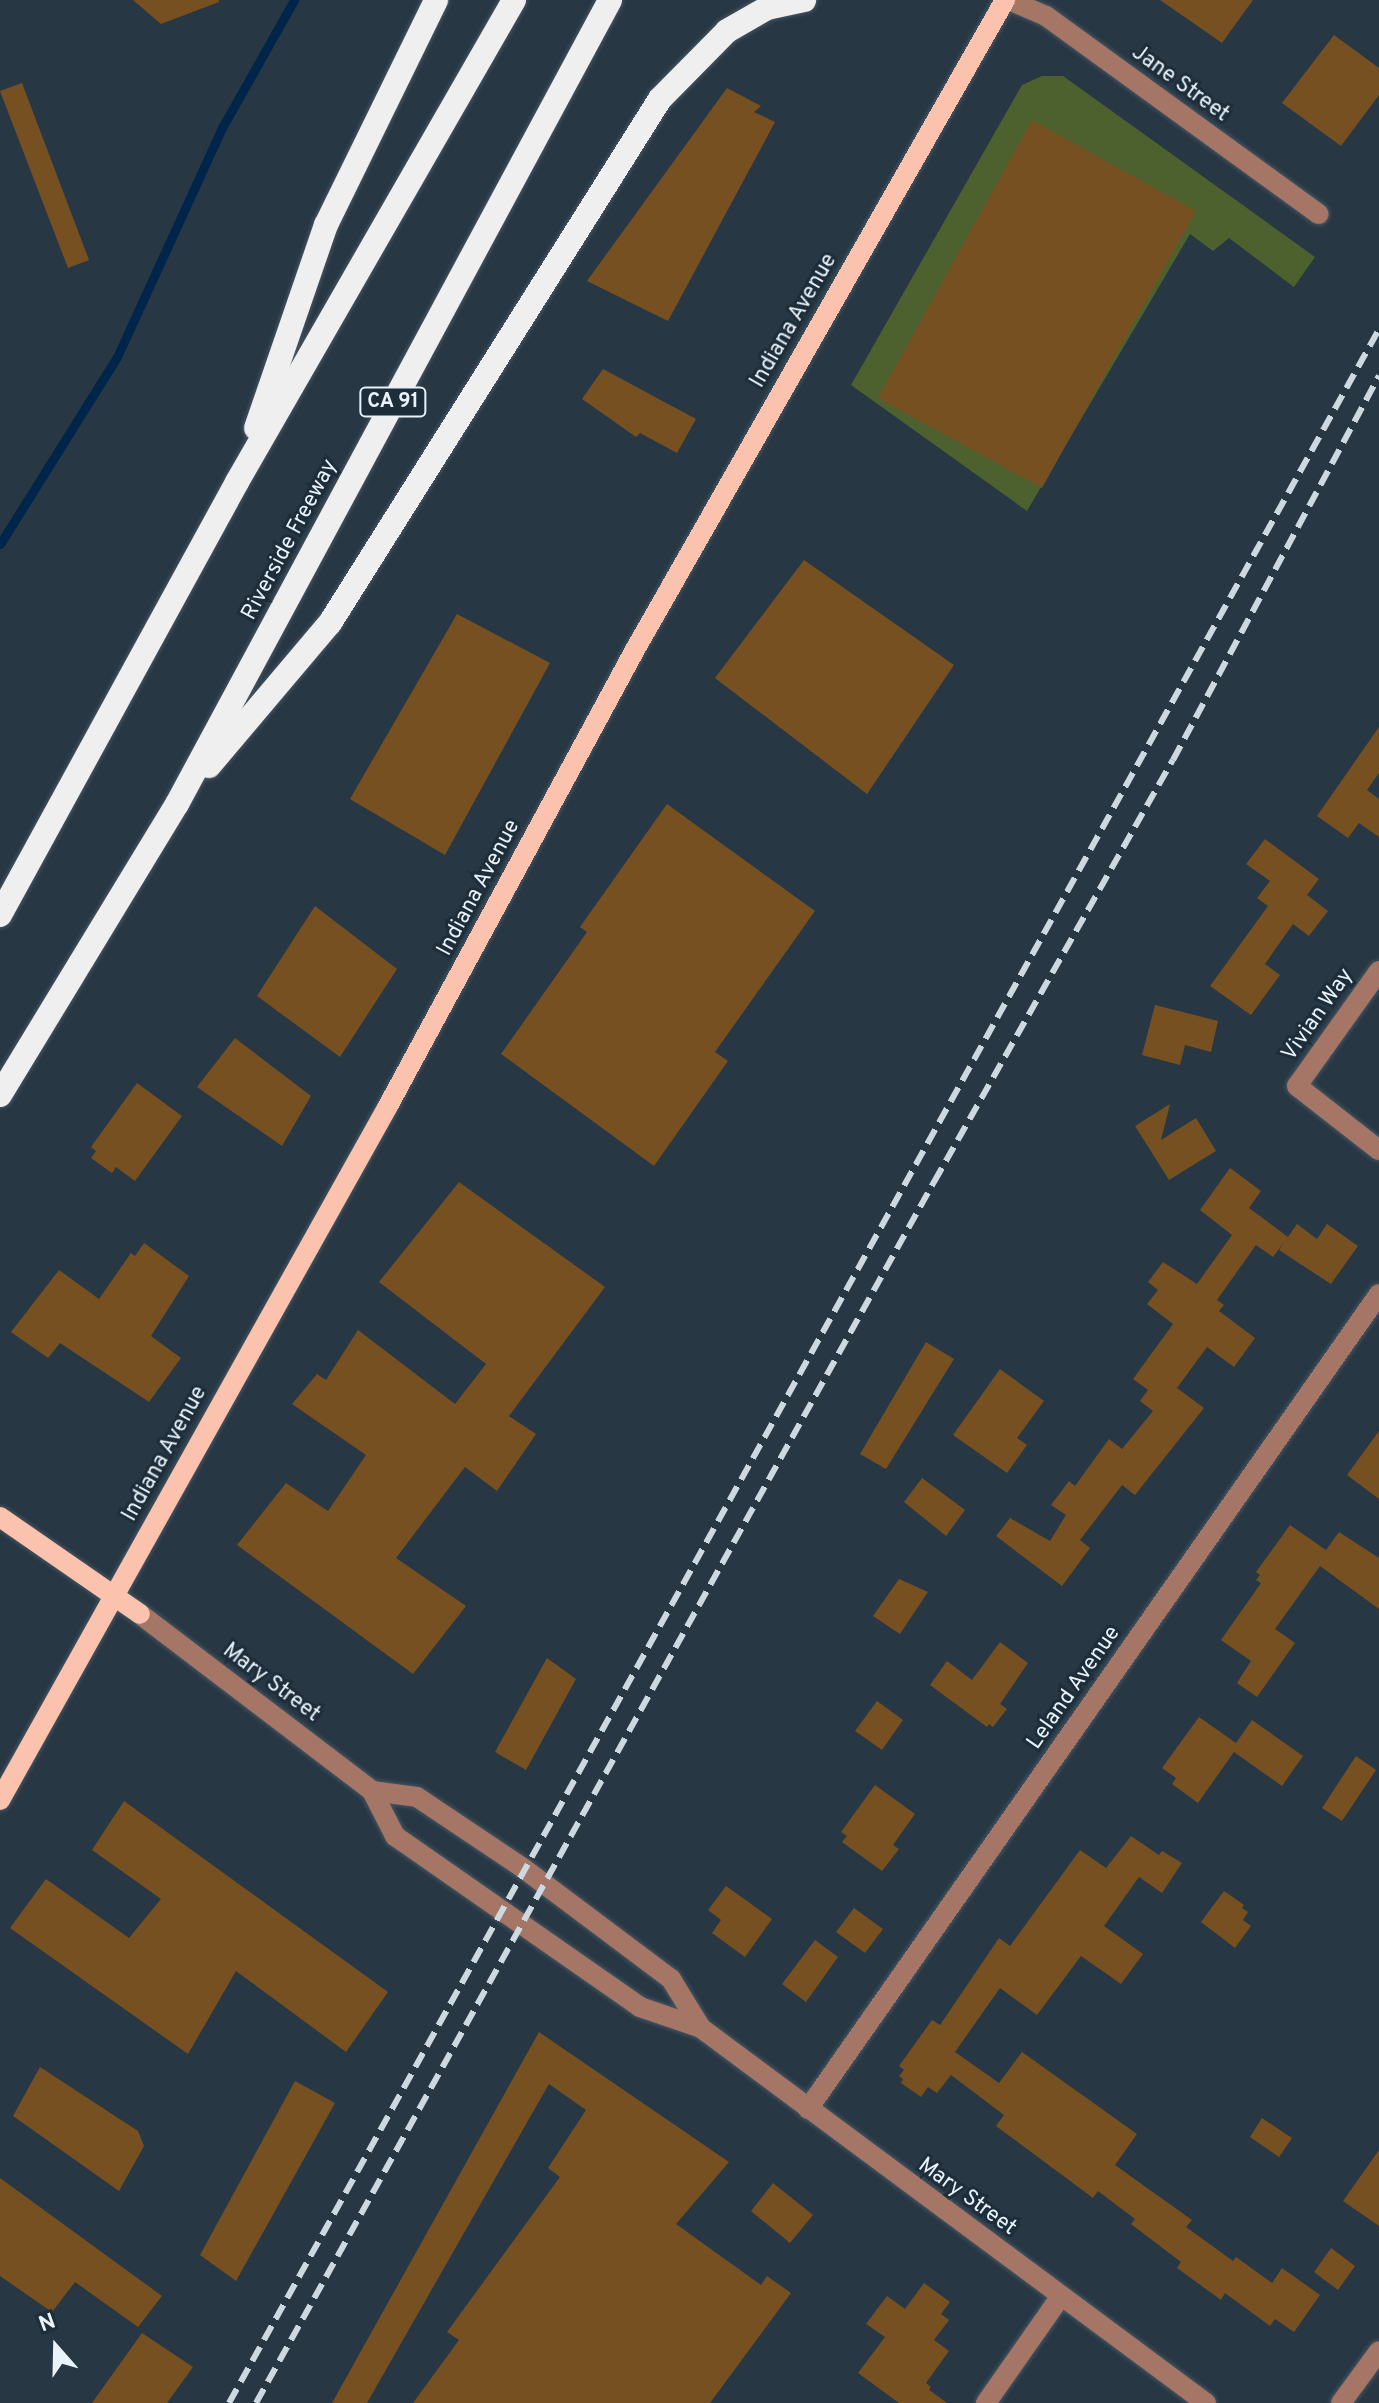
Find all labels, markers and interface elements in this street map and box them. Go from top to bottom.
street label: Jane Street [1126,40,1234,128]
street label: Indiana Avenue [745,249,843,393]
road number: CA 91 [357,386,429,418]
street label: Riverside Freeway [236,455,344,625]
street label: Indiana Avenue [432,815,526,961]
street label: Vivian Way [1276,963,1360,1067]
street label: Indiana Avenue [117,1381,213,1527]
street label: Leland Avenue [1021,1621,1127,1755]
street label: Mary Street [217,1638,325,1728]
street label: Mary Street [913,2153,1021,2241]
north arrow [16,2307,96,2387]
text: N [36,2309,60,2339]

